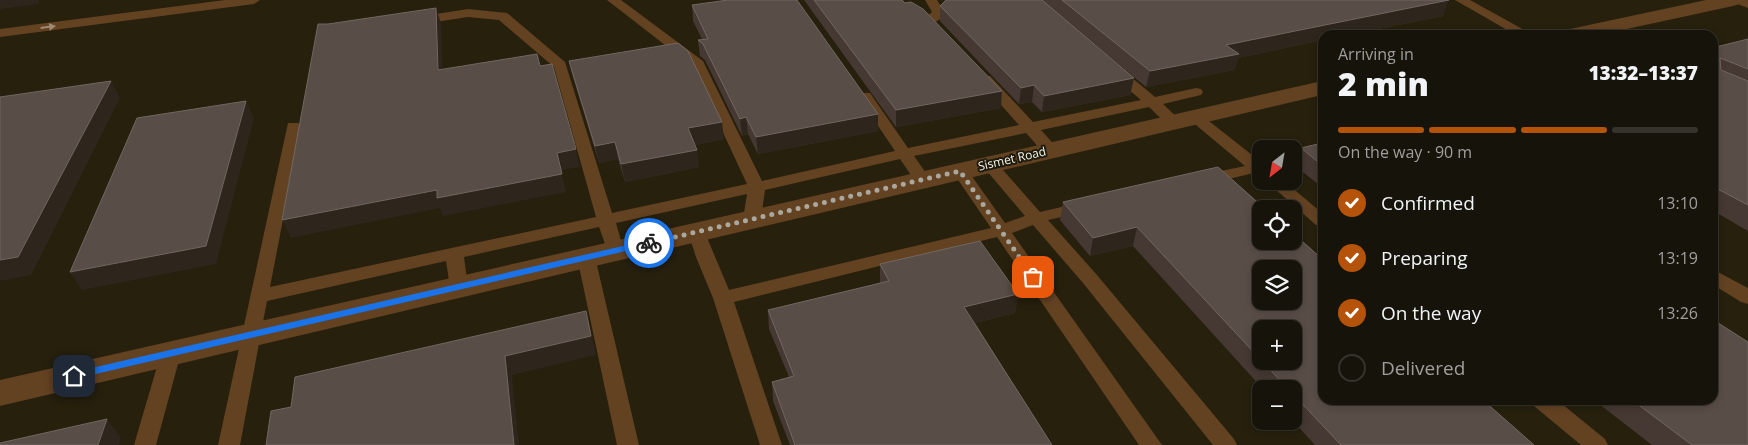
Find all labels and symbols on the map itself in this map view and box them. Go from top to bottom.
one-way arrow [41,23,57,31]
north arrow [1252,140,1302,190]
street label: Sismet Road [976,142,1048,175]
courier [624,218,674,268]
pin [1012,256,1054,298]
pin [53,355,95,397]

